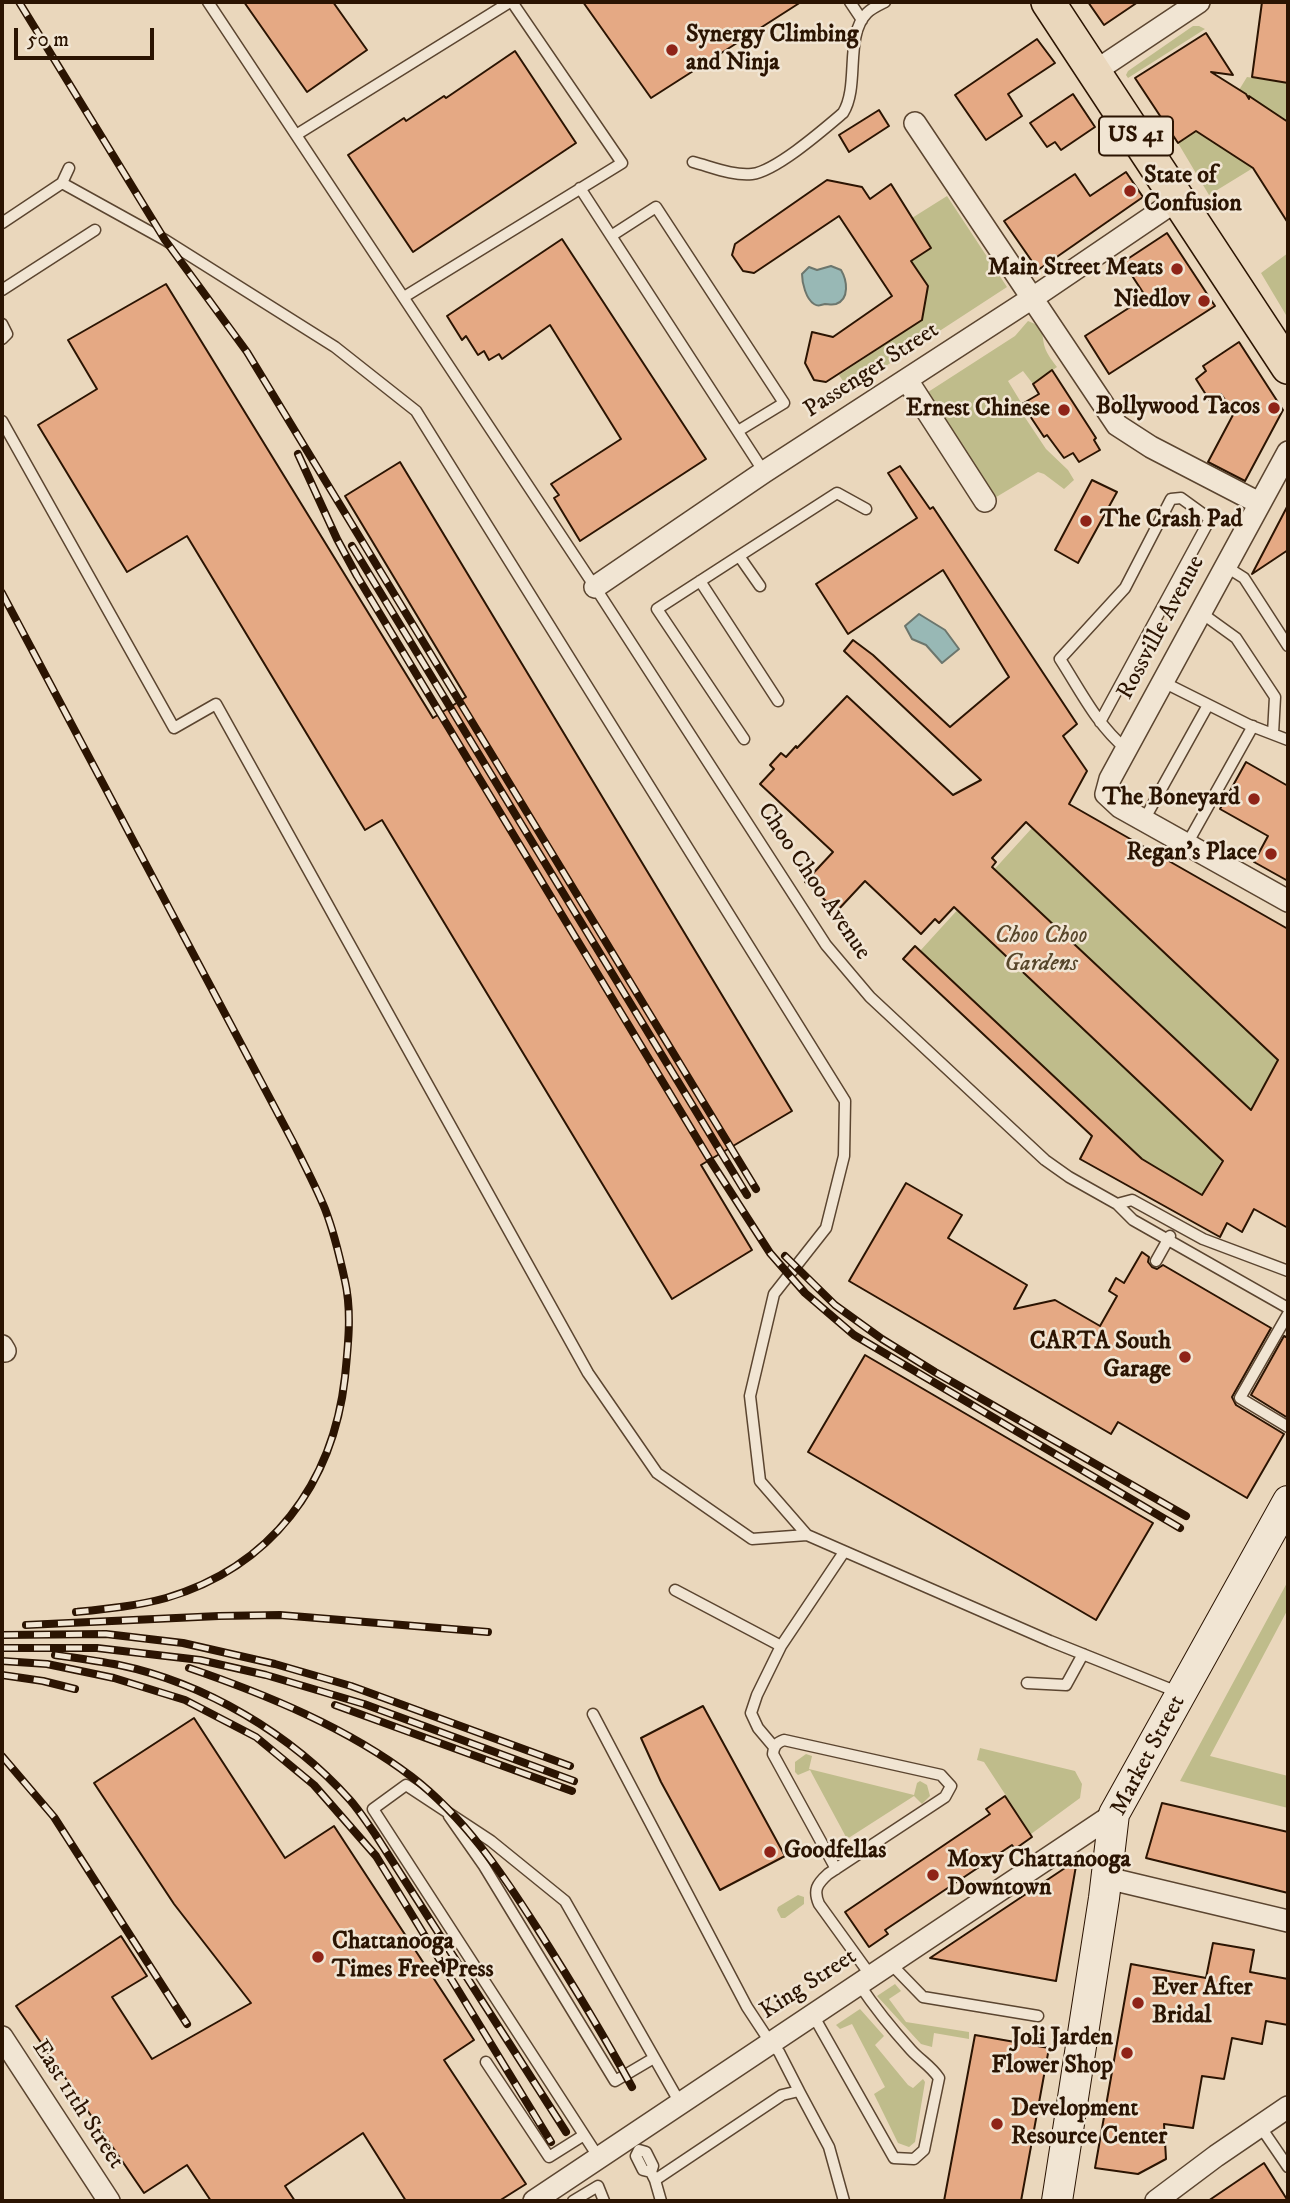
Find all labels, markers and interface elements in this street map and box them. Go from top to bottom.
scale bar [18,14,158,58]
place label: Synergy Climbing and Ninja [686,22,859,78]
text: 50 m [27,27,69,53]
marker: Synergy Climbing and Ninja [664,42,680,58]
road number: US 41 [1099,116,1173,155]
place label: State of Confusion [1144,163,1242,219]
marker: State of Confusion [1122,183,1138,199]
place label: Main Street Meats [988,255,1163,283]
marker: Main Street Meats [1169,261,1185,277]
place label: Niedlov [1113,287,1190,315]
marker: Niedlov [1196,293,1212,309]
street label: Passenger Street [799,317,945,425]
place label: Bollywood Tacos [1096,394,1260,422]
place label: Ernest Chinese [906,396,1050,424]
marker: Bollywood Tacos [1266,400,1282,416]
marker: Ernest Chinese [1056,402,1072,418]
place label: The Crash Pad [1100,507,1243,535]
marker: The Crash Pad [1078,513,1094,529]
street label: Rossville Avenue [1112,551,1212,705]
place label: The Boneyard [1103,785,1240,813]
marker: The Boneyard [1246,791,1262,807]
street label: Choo Choo Avenue [750,798,876,966]
place label: Regan's Place [1127,840,1257,868]
marker: Regan's Place [1263,846,1279,862]
park label: Choo Choo Gardens [994,923,1088,979]
place label: CARTA South Garage [1030,1329,1171,1385]
marker: CARTA South Garage [1177,1349,1193,1365]
street label: Market Street [1105,1691,1193,1821]
place label: Goodfellas [784,1838,886,1866]
marker: Goodfellas [762,1844,778,1860]
place label: Moxy Chattanooga Downtown [947,1847,1131,1903]
marker: Moxy Chattanooga Downtown [925,1867,941,1883]
place label: Chattanooga Times Free Press [332,1929,494,1985]
street label: King Street [755,1943,863,2027]
marker: Chattanooga Times Free Press [310,1949,326,1965]
place label: Ever After Bridal [1152,1975,1253,2031]
marker: Ever After Bridal [1130,1995,1146,2011]
place label: Joli Jarden Flower Shop [991,2025,1113,2081]
street label: East 11th Street [25,2035,129,2175]
marker: Joli Jarden Flower Shop [1119,2045,1135,2061]
place label: Development Resource Center [1011,2096,1167,2152]
marker: Development Resource Center [989,2116,1005,2132]

